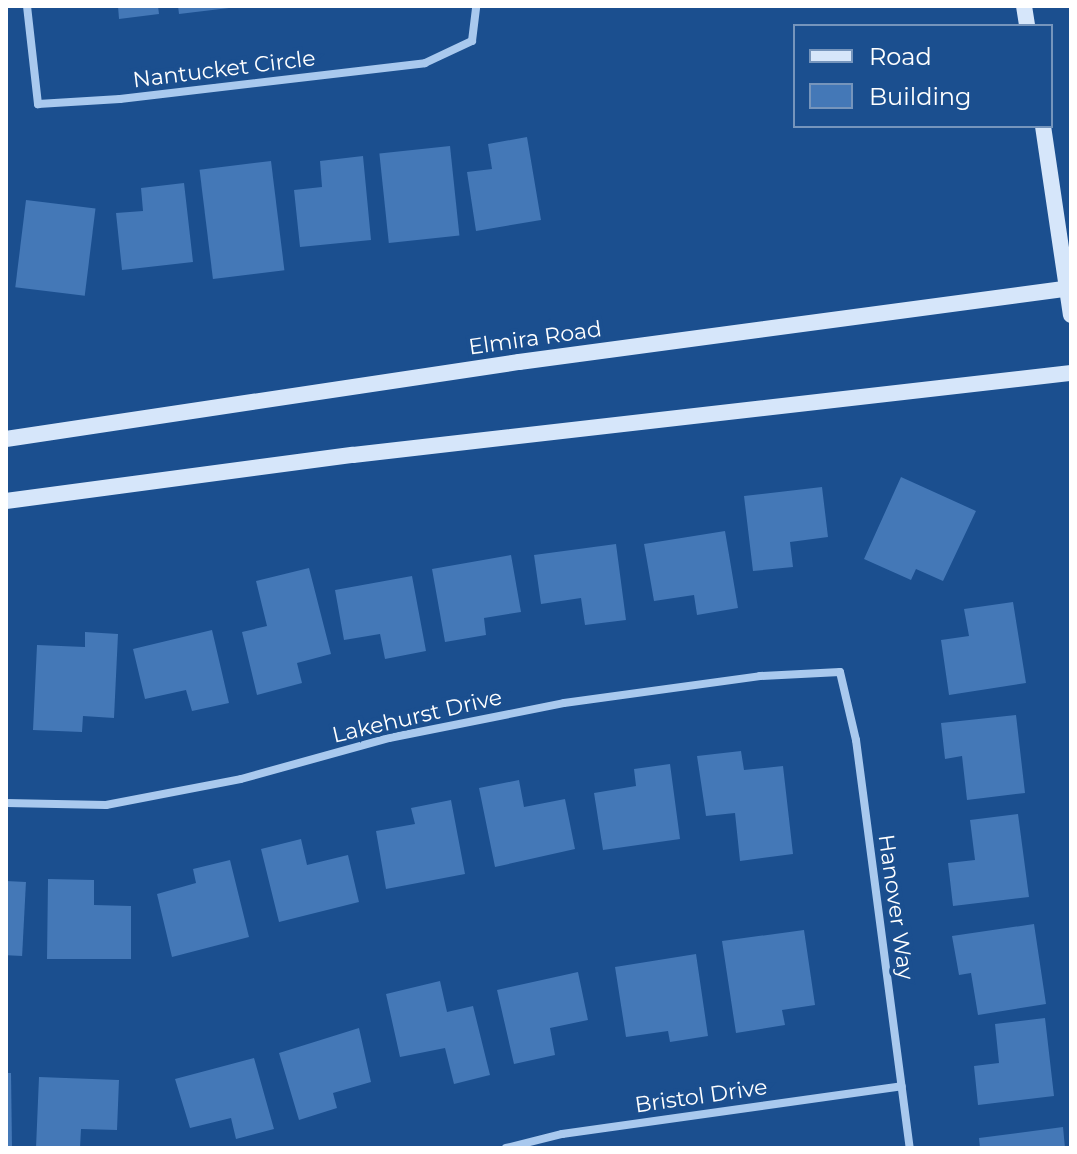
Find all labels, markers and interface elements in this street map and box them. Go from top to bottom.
legend [793,24,1053,128]
text: Road [869,42,932,71]
street label: Nantucket Circle [131,45,317,93]
text: Building [869,82,972,111]
street label: Elmira Road [467,316,603,360]
street label: Lakehurst Drive [330,684,504,748]
street label: Hanover Way [873,833,919,981]
street label: Bristol Drive [633,1074,769,1118]

